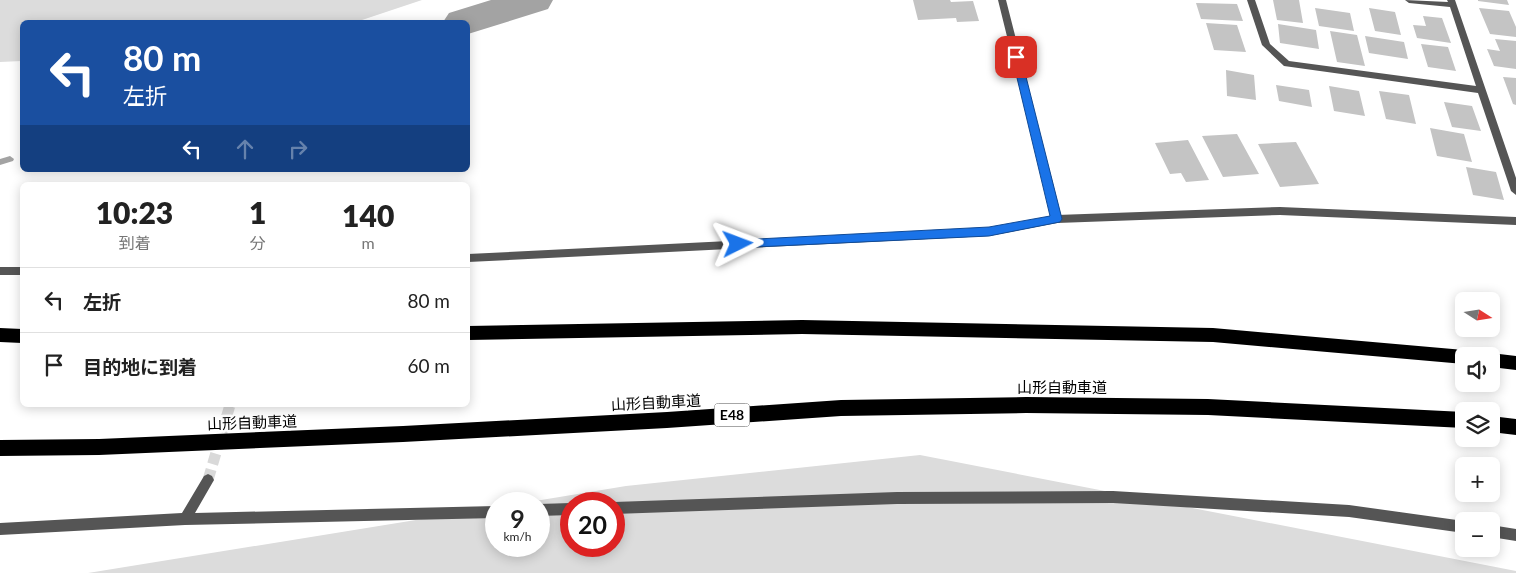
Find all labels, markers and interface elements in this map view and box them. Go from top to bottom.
text: 80 m [123,36,201,78]
pin [995,36,1037,78]
icon: left [40,40,105,105]
icon: arrive [1002,43,1030,71]
text: 左折 [123,82,167,109]
icon: left [178,135,206,163]
icon: ahead [231,135,259,163]
icon: right [284,135,312,163]
text: 10:23 [96,194,173,230]
text: 1 [249,194,266,230]
text: 140 [342,197,394,233]
position arrow [711,217,763,269]
text: 到着 [118,233,150,252]
text: 分 [250,233,266,252]
text: m [362,233,375,252]
icon: left [40,286,68,314]
text: 80 m [407,289,450,312]
text: 左折 [83,290,121,313]
north arrow [1455,292,1500,338]
map controls [1455,292,1500,557]
button: sound [1455,347,1500,392]
icon: arrive [40,351,68,379]
text: 60 m [407,354,450,377]
text: 目的地に到着 [83,355,197,378]
street label: 山形自動車道 [1017,378,1107,396]
street label: 山形自動車道 [611,391,701,413]
button: layers [1455,402,1500,447]
road number: E48 [714,404,750,426]
street label: 山形自動車道 [207,411,297,433]
button: + [1455,457,1500,502]
speed limit sign: 20 [560,492,625,557]
text: 9 [510,503,525,533]
button: − [1455,512,1500,557]
text: km/h [503,529,532,544]

